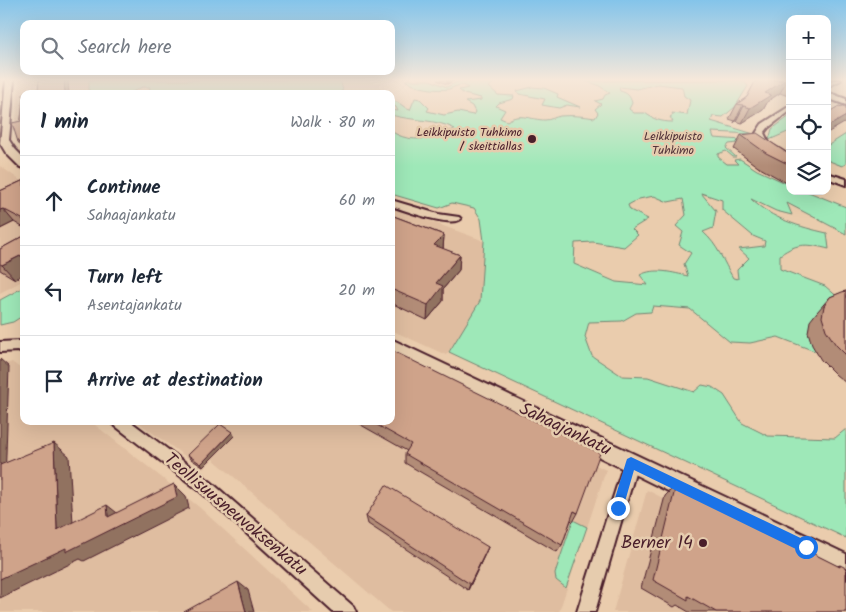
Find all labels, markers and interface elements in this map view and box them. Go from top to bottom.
map controls [786,15,831,195]
button: + [786,15,831,60]
search box [20,20,395,75]
text: Search here [78,33,172,63]
icon: search [38,34,66,62]
button: − [786,60,831,105]
button: locate [786,105,831,150]
text: 1 min [40,106,89,139]
text: Walk · 80 m [290,110,375,135]
place label: Leikkipuisto Tuhkimo / skeittiallas [417,123,522,156]
park label: Leikkipuisto Tuhkimo [644,127,702,160]
marker: Leikkipuisto Tuhkimo / skeittiallas [526,133,538,145]
button: layers [786,150,831,195]
text: Continue [87,173,160,203]
icon: ahead [40,187,68,215]
text: 60 m [339,188,375,213]
text: Sahaajankatu [87,203,176,228]
text: Turn left [87,263,162,293]
icon: left [40,277,68,305]
text: 20 m [339,278,375,303]
text: Asentajankatu [87,293,182,318]
text: Arrive at destination [87,366,263,396]
icon: arrive [40,367,68,395]
street label: Sahaajankatu [514,395,616,465]
street label: Teollisuusneuvoksenkatu [157,446,314,584]
route end [607,497,630,520]
place label: Berner 14 [621,529,693,558]
route start [795,536,818,559]
marker: Berner 14 [697,537,709,549]

